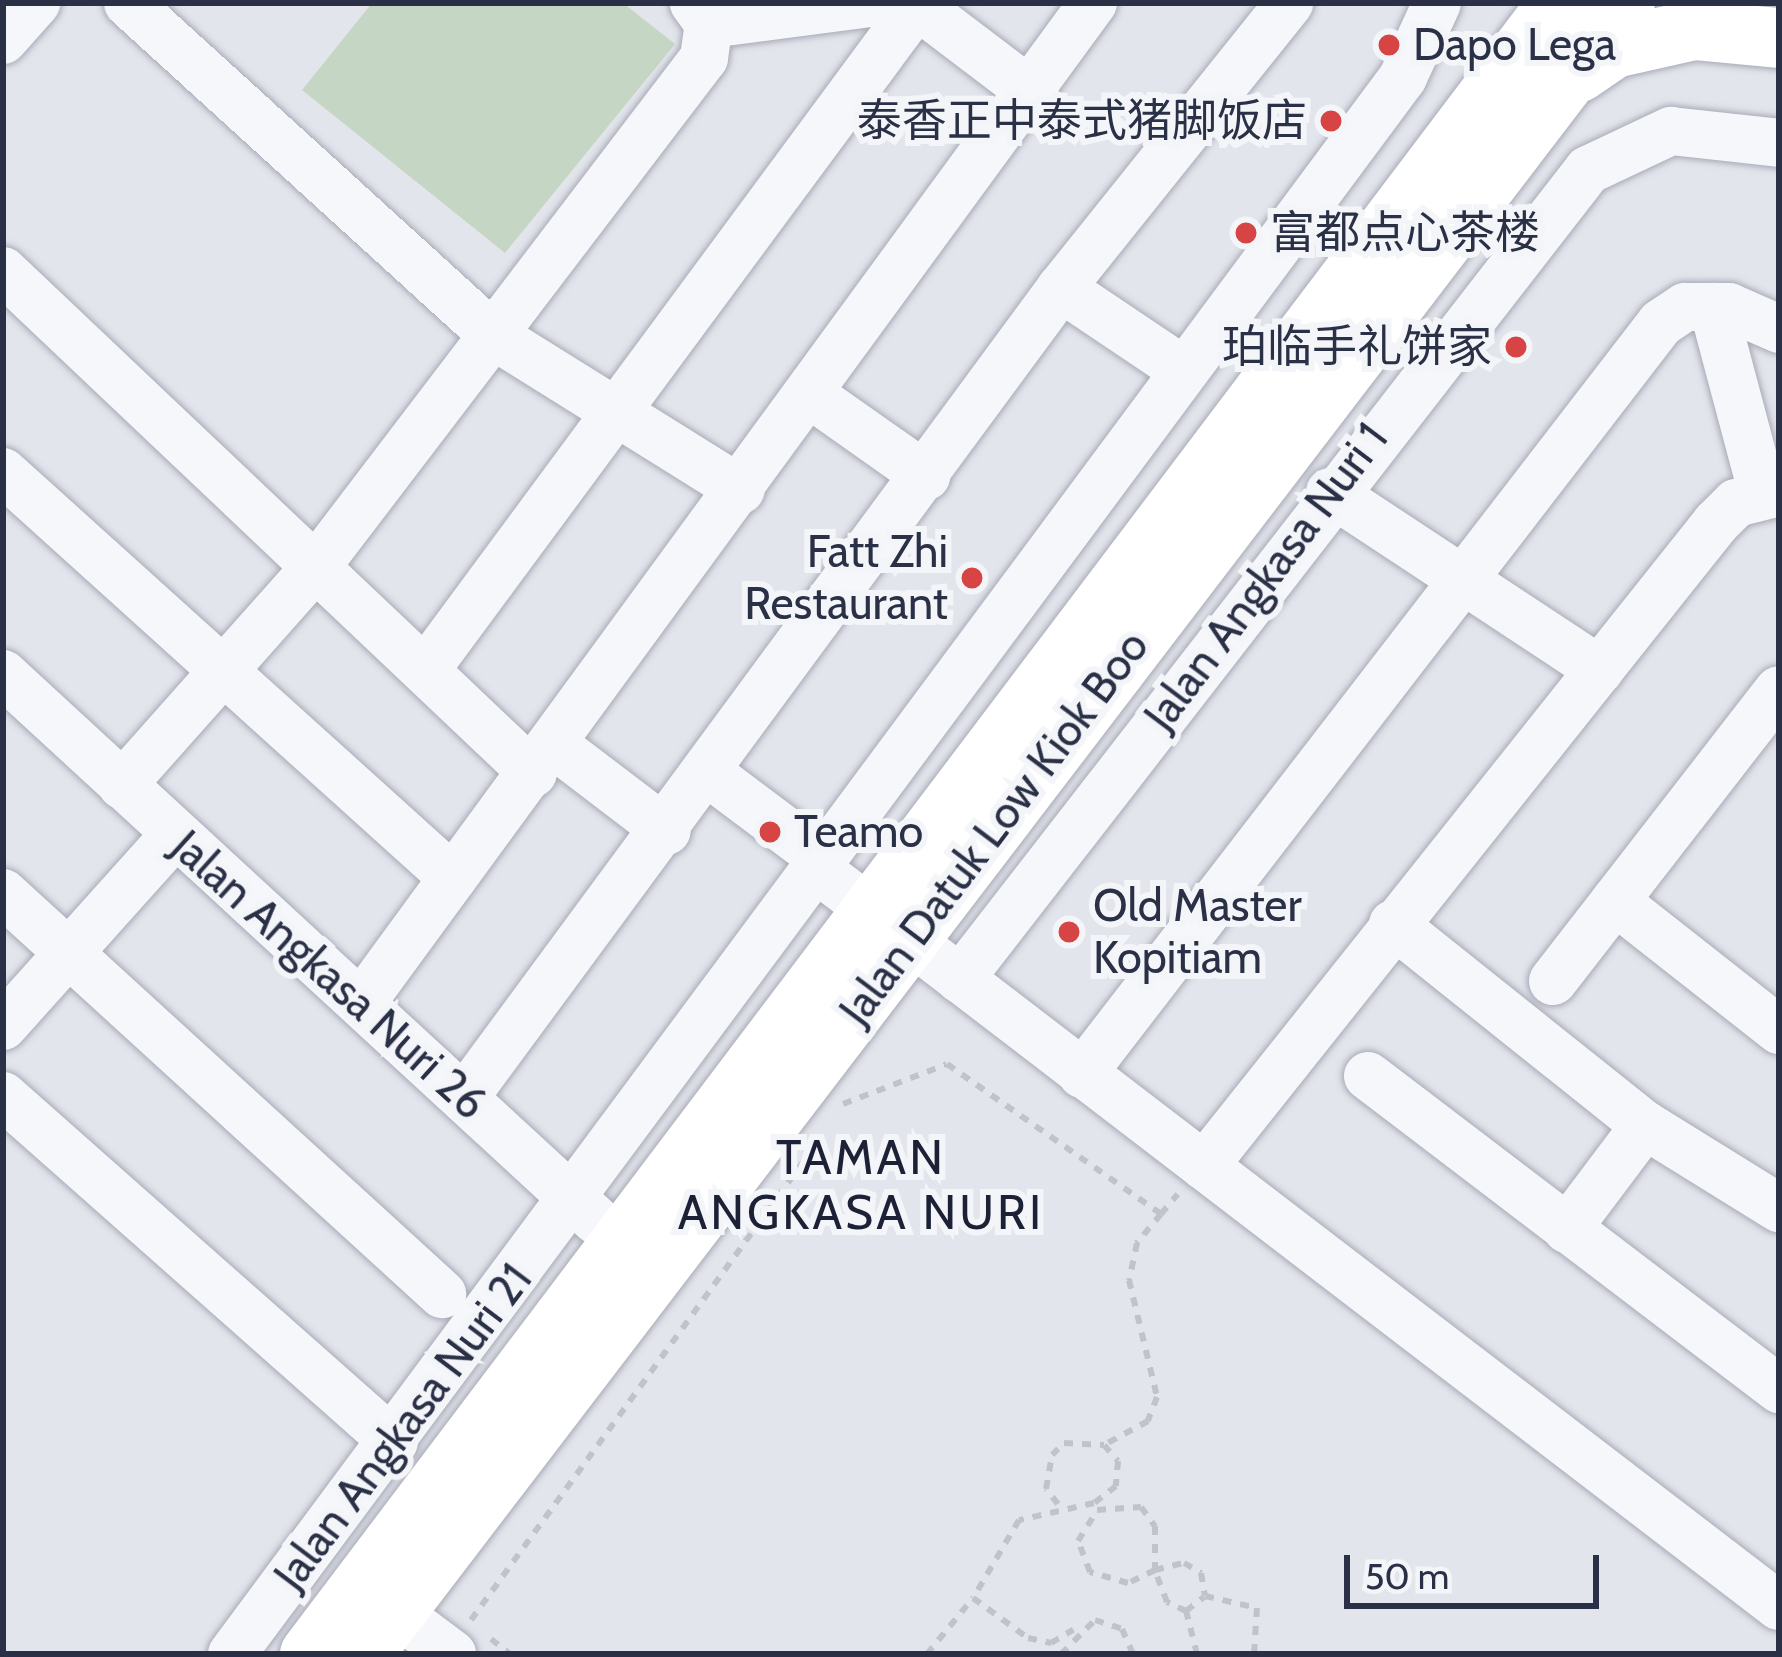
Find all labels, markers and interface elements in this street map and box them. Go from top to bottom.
place label: Dapo Lega [1413,18,1616,72]
marker: Dapo Lega [1376,32,1402,58]
place label: 泰香正中泰式猪脚饭店 [857,94,1307,148]
marker: 泰香正中泰式猪脚饭店 [1318,108,1344,134]
place label: 富都点心茶楼 [1270,206,1540,260]
marker: 富都点心茶楼 [1233,220,1259,246]
place label: 珀临手礼饼家 [1222,320,1492,374]
marker: 珀临手礼饼家 [1503,334,1529,360]
street label: Jalan Angkasa Nuri 1 [1133,413,1399,741]
place label: Fatt Zhi Restaurant [744,525,948,631]
marker: Fatt Zhi Restaurant [959,565,985,591]
street label: Jalan Datuk Low Kiok Boo [828,620,1160,1036]
place label: Teamo [794,805,923,859]
street label: Jalan Angkasa Nuri 26 [160,819,498,1131]
marker: Teamo [757,819,783,845]
place label: Old Master Kopitiam [1093,879,1302,985]
marker: Old Master Kopitiam [1056,919,1082,945]
district label: TAMAN ANGKASA NURI [678,1128,1044,1241]
street label: Jalan Angkasa Nuri 21 [263,1253,543,1601]
scale bar [1350,1531,1605,1605]
text: 50 m [1365,1554,1449,1598]

